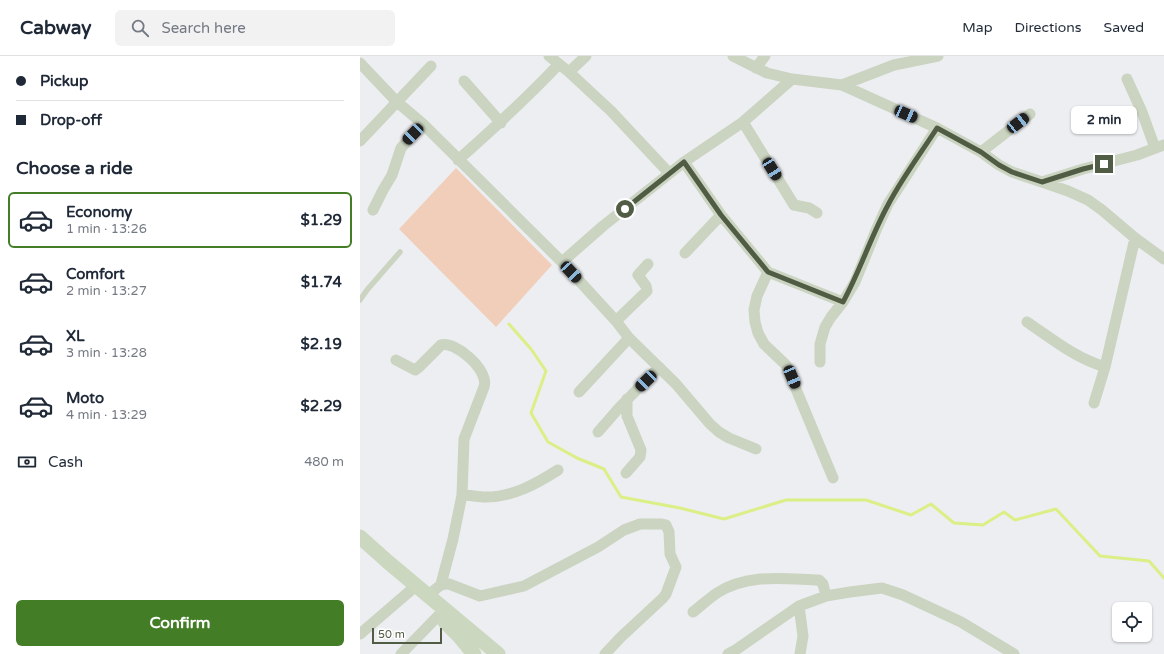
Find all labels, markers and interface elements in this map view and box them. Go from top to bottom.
search box [115,10,395,46]
text: Cabway [20,17,91,39]
icon: search [129,17,151,39]
text: Search here [161,19,246,37]
text: Map [962,19,993,36]
text: Directions [1015,19,1082,36]
text: Saved [1104,19,1144,36]
text: Pickup [40,72,88,90]
car [893,104,919,124]
callout: 2 min [1071,106,1137,134]
text: Drop-off [40,111,102,129]
car [1005,111,1031,135]
text: 2 min [1087,112,1121,128]
car [400,121,426,147]
route end [1095,155,1113,173]
car [761,156,783,182]
text: Choose a ride [16,157,133,179]
route start [616,200,634,218]
icon: car [18,202,54,238]
text: Economy [66,203,132,221]
text: $1.29 [301,211,342,229]
text: 1 min · 13:26 [66,221,147,237]
car [558,259,584,285]
icon: car [18,264,54,300]
text: Comfort [66,265,125,283]
text: $1.74 [301,273,342,291]
text: 2 min · 13:27 [66,283,147,299]
icon: car [18,326,54,362]
text: XL [66,327,85,345]
text: $2.19 [301,335,342,353]
text: 3 min · 13:28 [66,345,147,361]
car [782,364,802,390]
car [633,368,659,394]
icon: car [18,388,54,424]
text: Moto [66,389,104,407]
text: $2.29 [301,397,342,415]
text: 4 min · 13:29 [66,407,147,423]
icon: cash [16,451,38,473]
text: Cash [48,453,83,471]
text: 480 m [304,454,344,470]
button: Confirm [16,600,344,646]
map controls [1112,602,1152,642]
button: locate [1112,602,1152,642]
scale bar [372,626,442,645]
text: 50 m [378,628,405,641]

